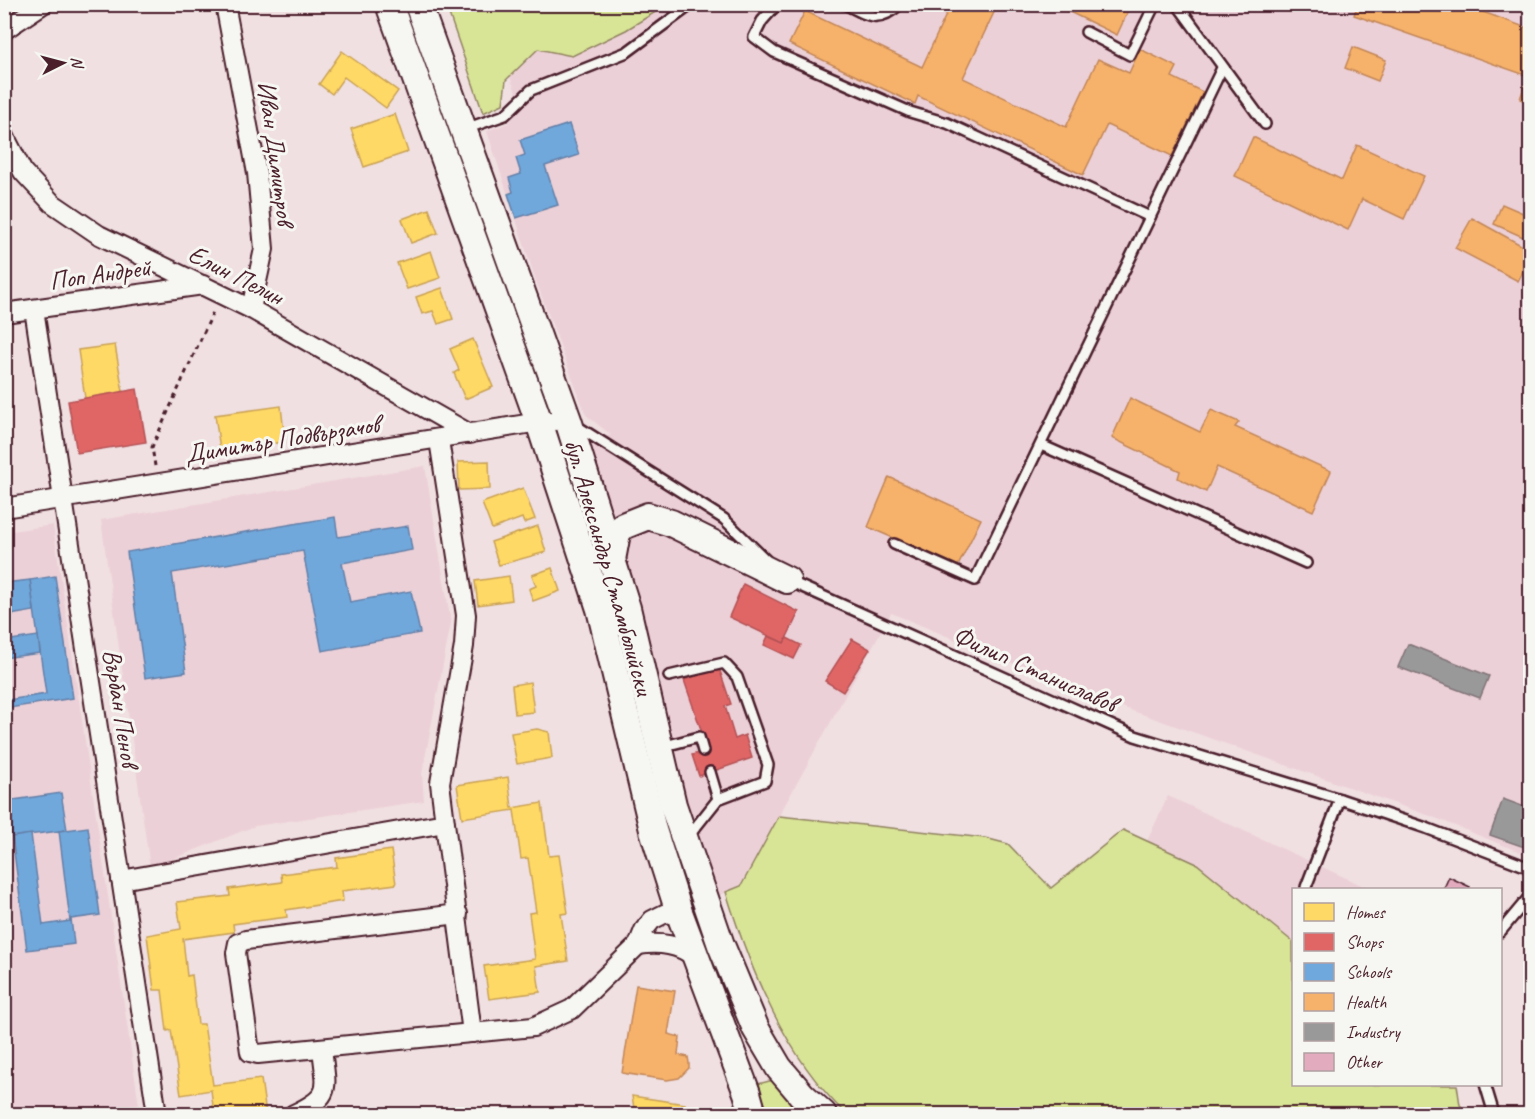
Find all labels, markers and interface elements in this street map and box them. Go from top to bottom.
north arrow [33,33,93,93]
text: N [66,56,88,71]
street label: Иван Димитров [250,79,303,232]
street label: Елин Пелин [183,237,290,313]
street label: Поп Андрей [47,250,155,297]
street label: Димитър Подвързачов [182,406,388,471]
street label: бул. Александър Стамболийски [557,435,662,700]
street label: Филип Станиславов [948,618,1126,722]
street label: Върбан Пенов [95,647,147,774]
legend [1292,888,1502,1086]
text: Homes [1346,901,1386,923]
text: Shops [1346,931,1385,953]
text: Schools [1346,961,1393,983]
text: Health [1346,991,1387,1013]
text: Industry [1346,1021,1401,1043]
text: Other [1346,1051,1383,1073]

